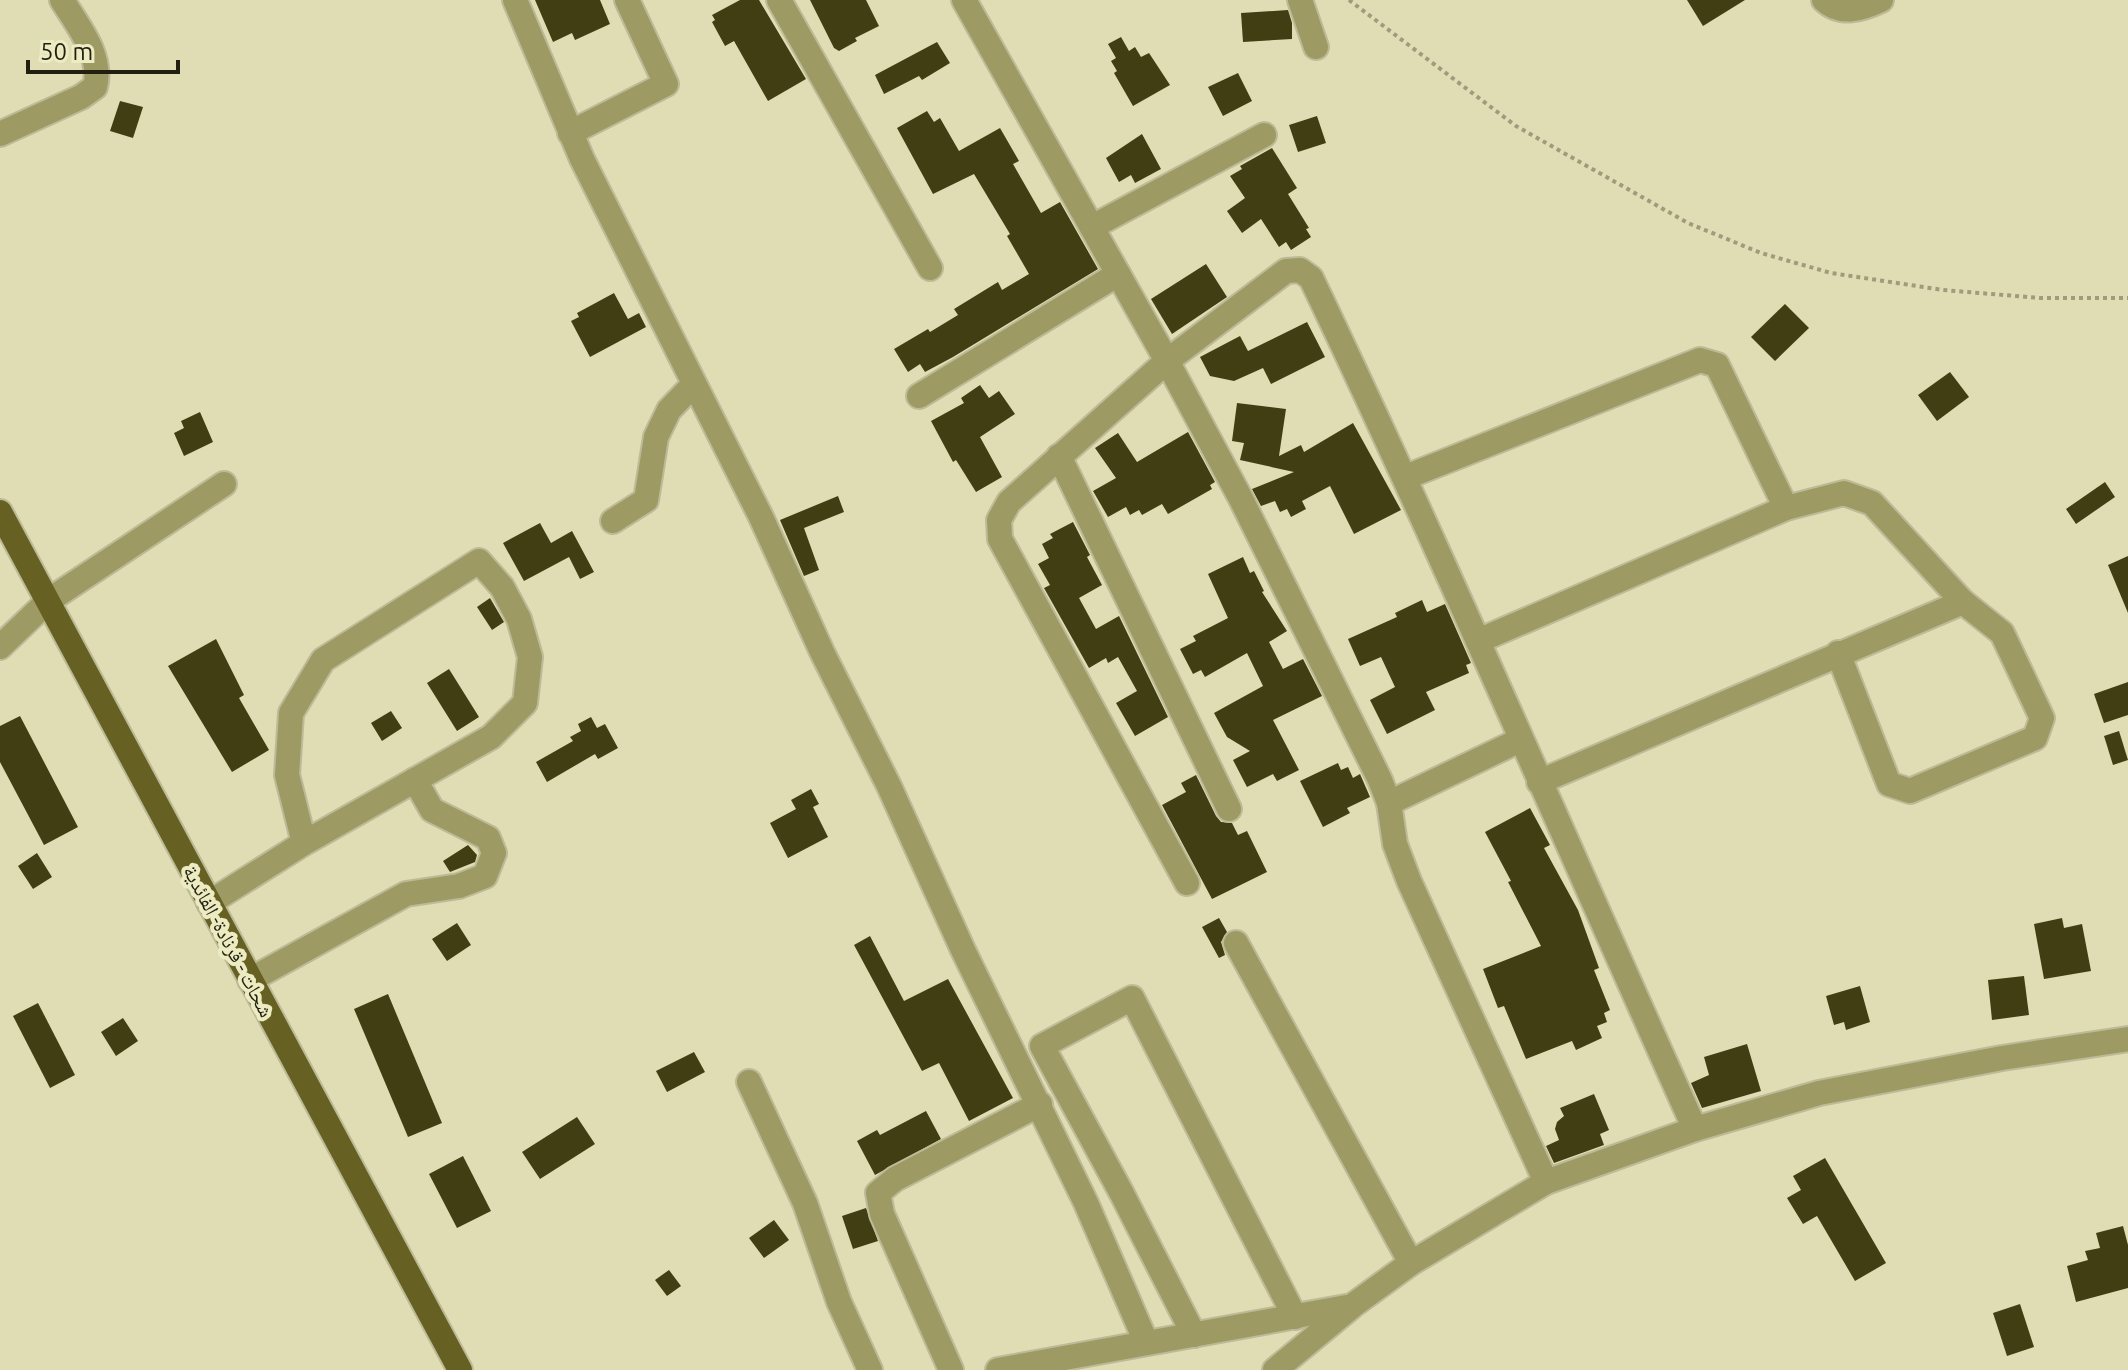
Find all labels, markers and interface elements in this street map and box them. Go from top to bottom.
scale bar [28,24,178,74]
text: 50 m [40,38,93,65]
street label: شحات - قرنادة- الفائدية [179,861,279,1021]

